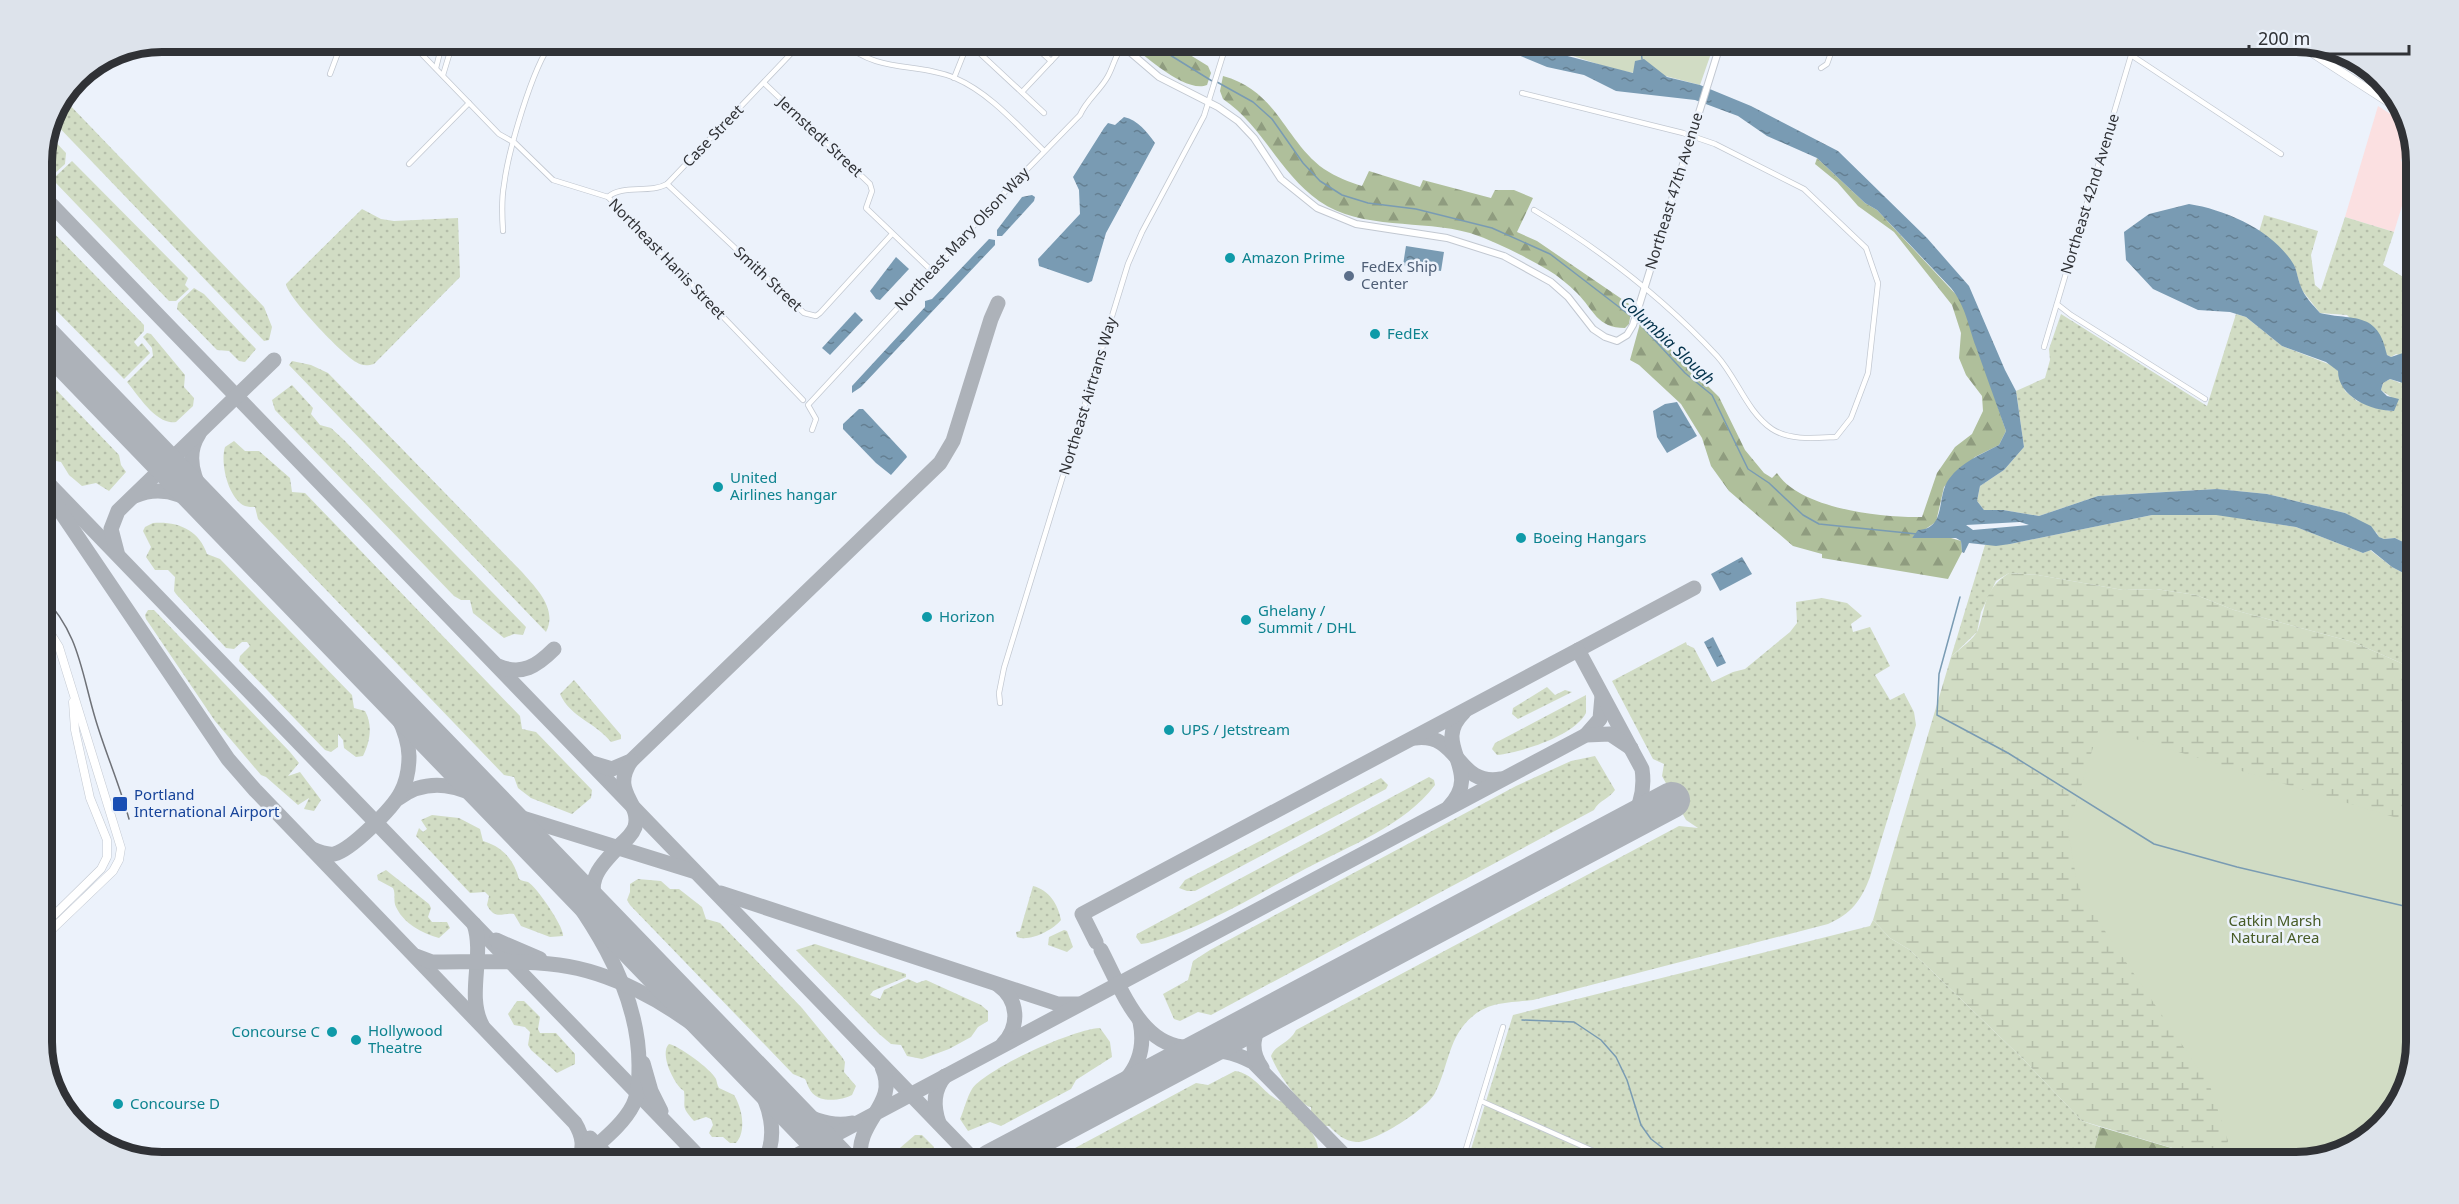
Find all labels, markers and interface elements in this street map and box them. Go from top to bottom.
scale bar [2249,18,2410,56]
text: 200 m [2258,26,2310,50]
street label: Jernstedt Street [772,90,868,181]
street label: Case Street [678,99,747,171]
street label: Northeast 47th Avenue [1640,110,1706,272]
street label: Northeast 42nd Avenue [2055,111,2123,276]
street label: Northeast Mary Olson Way [889,162,1033,314]
street label: Northeast Hanis Street [605,194,731,323]
street label: Smith Street [730,241,808,316]
place label: Amazon Prime [1242,247,1345,267]
marker: Amazon Prime [1223,251,1237,265]
place label: FedEx Ship Center [1361,256,1437,293]
marker: FedEx Ship Center [1342,269,1356,283]
water label: Columbia Slough [1616,291,1720,389]
street label: Northeast Airtrans Way [1053,314,1121,477]
place label: FedEx [1387,323,1429,343]
marker: FedEx [1368,327,1382,341]
place label: United Airlines hangar [730,467,837,504]
marker: United Airlines hangar [711,480,725,494]
place label: Boeing Hangars [1533,527,1646,547]
marker: Boeing Hangars [1514,531,1528,545]
place label: Ghelany / Summit / DHL [1258,600,1356,637]
place label: Horizon [939,606,995,626]
marker: Horizon [920,610,934,624]
marker: Ghelany / Summit / DHL [1239,613,1253,627]
place label: UPS / Jetstream [1181,719,1290,739]
marker: UPS / Jetstream [1162,723,1176,737]
place label: Portland International Airport [134,784,280,821]
marker: Portland International Airport [111,795,129,813]
park label: Catkin Marsh Natural Area [2228,910,2322,947]
place label: Hollywood Theatre [368,1020,443,1057]
place label: Concourse C [231,1021,321,1041]
marker: Concourse C [325,1025,339,1039]
marker: Hollywood Theatre [349,1033,363,1047]
place label: Concourse D [130,1093,220,1113]
marker: Concourse D [111,1097,125,1111]

